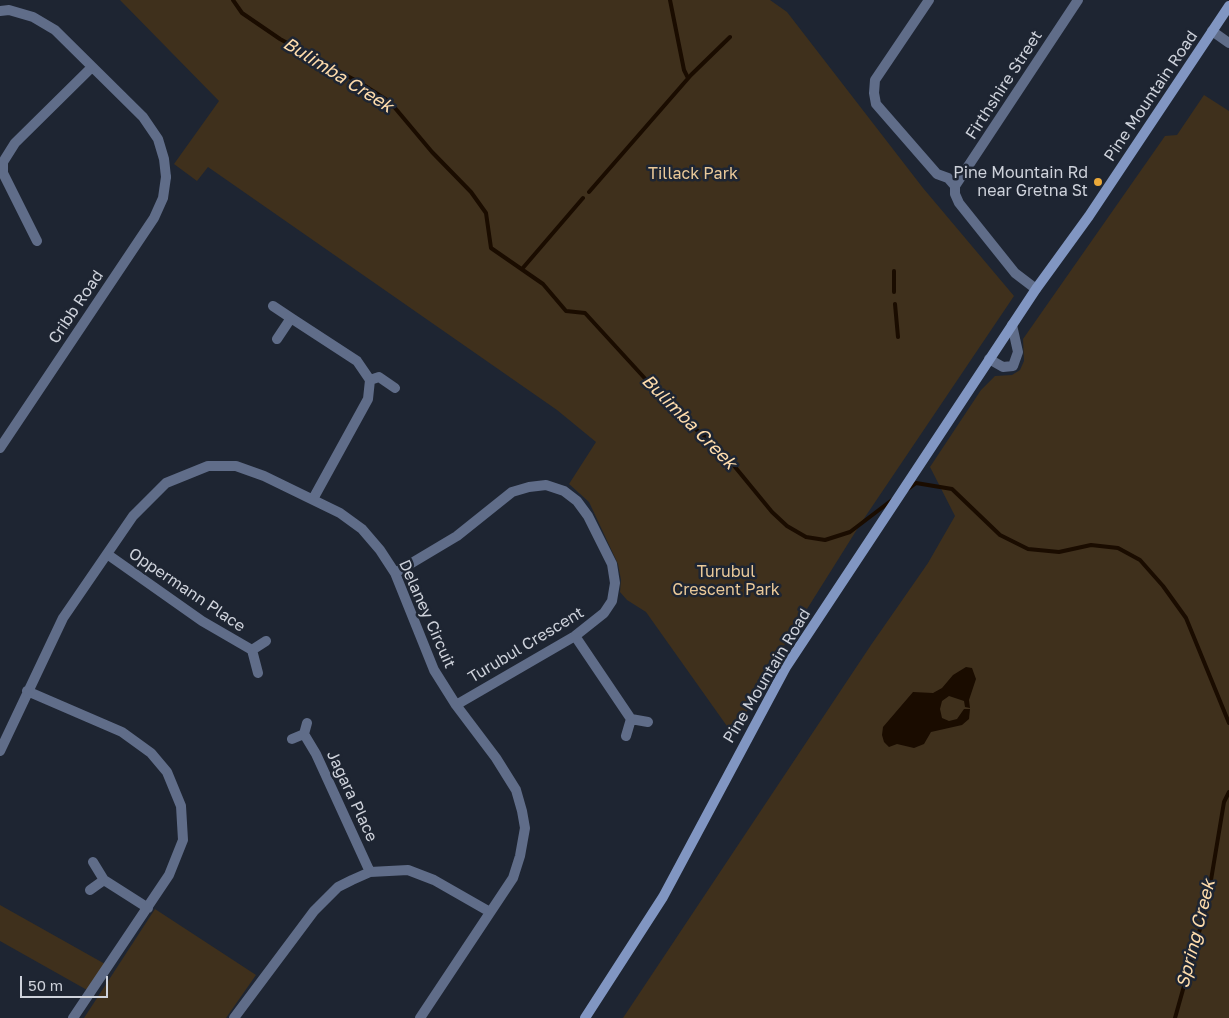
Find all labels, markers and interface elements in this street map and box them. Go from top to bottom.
street label: Firthshire Street [962,27,1046,143]
street label: Pine Mountain Road [1100,27,1202,165]
water label: Bulimba Creek [279,33,397,117]
place label: Pine Mountain Rd near Gretna St [953,163,1088,201]
park label: Tillack Park [648,164,738,184]
marker: Pine Mountain Rd near Gretna St [1092,176,1104,188]
street label: Cribb Road [44,267,108,347]
water label: Bulimba Creek [637,370,741,474]
street label: Oppermann Place [125,544,249,636]
street label: Delaney Circuit [394,557,460,671]
park label: Turubul Crescent Park [672,562,780,600]
street label: Turubul Crescent [465,603,587,687]
street label: Pine Mountain Road [719,605,815,747]
street label: Jagara Place [322,747,382,845]
water label: Spring Creek [1172,877,1220,991]
scale bar [22,966,110,998]
text: 50 m [28,976,63,994]

